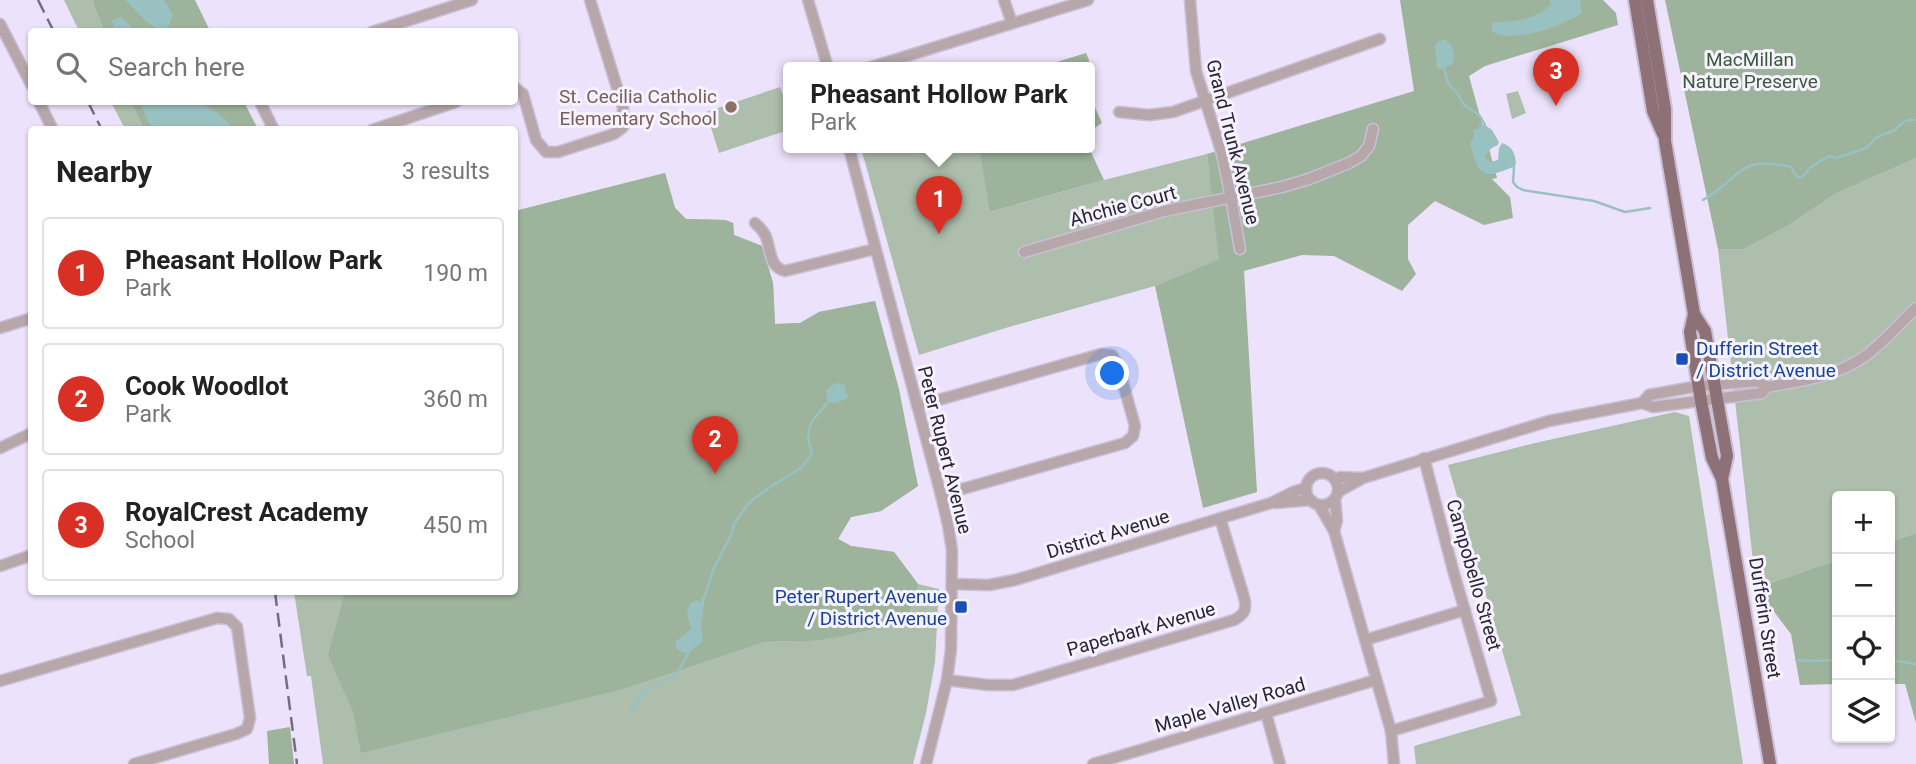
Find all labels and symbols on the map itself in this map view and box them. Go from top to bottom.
pin: 3 [1533,48,1579,106]
park label: MacMillan Nature Preserve [1682,48,1818,93]
street label: Grand Trunk Avenue [1201,57,1265,227]
place label: St. Cecilia Catholic Elementary School [559,85,717,130]
marker: St. Cecilia Catholic Elementary School [723,99,739,115]
pin: 1 [916,176,962,234]
street label: Ahchie Court [1067,181,1179,231]
place label: Dufferin Street / District Avenue [1696,337,1836,382]
marker: Dufferin Street / District Avenue [1674,351,1690,367]
your location [1095,356,1129,390]
street label: Peter Rupert Avenue [913,364,977,536]
pin: 2 [692,416,738,474]
street label: Campobello Street [1441,497,1507,653]
street label: District Avenue [1044,504,1172,564]
street label: Dufferin Street [1744,556,1786,680]
place label: Peter Rupert Avenue / District Avenue [775,585,947,630]
street label: Paperbark Avenue [1064,597,1218,661]
marker: Peter Rupert Avenue / District Avenue [953,599,969,615]
street label: Maple Valley Road [1152,673,1308,737]

